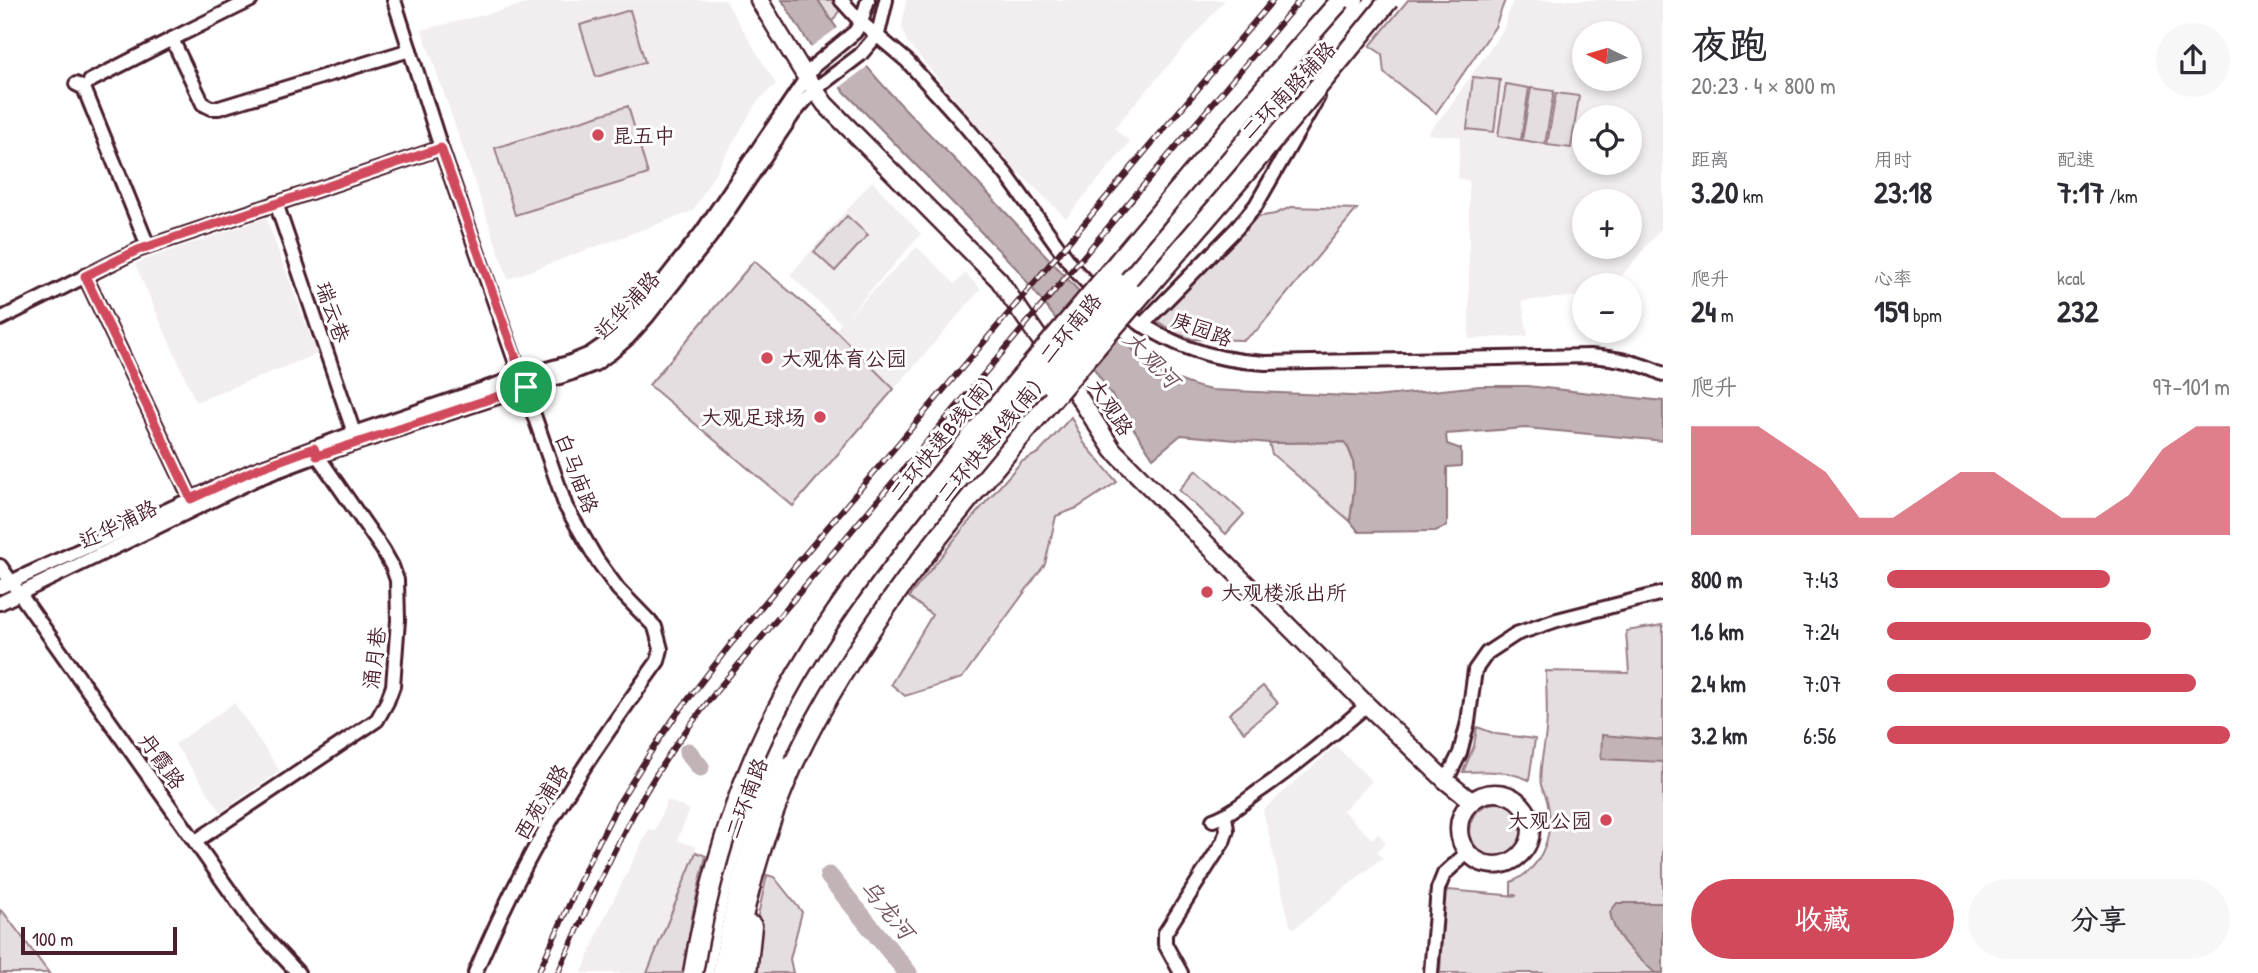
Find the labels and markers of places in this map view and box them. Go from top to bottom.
place label: 昆五中 [612,121,675,150]
marker: 昆五中 [590,127,606,143]
place label: 大观体育公园 [781,344,907,373]
marker: 大观体育公园 [759,350,775,366]
pin [496,357,556,417]
place label: 大观足球场 [701,403,806,432]
marker: 大观足球场 [812,409,828,425]
place label: 大观楼派出所 [1221,578,1347,607]
marker: 大观楼派出所 [1199,584,1215,600]
place label: 大观公园 [1508,806,1592,835]
marker: 大观公园 [1598,812,1614,828]

